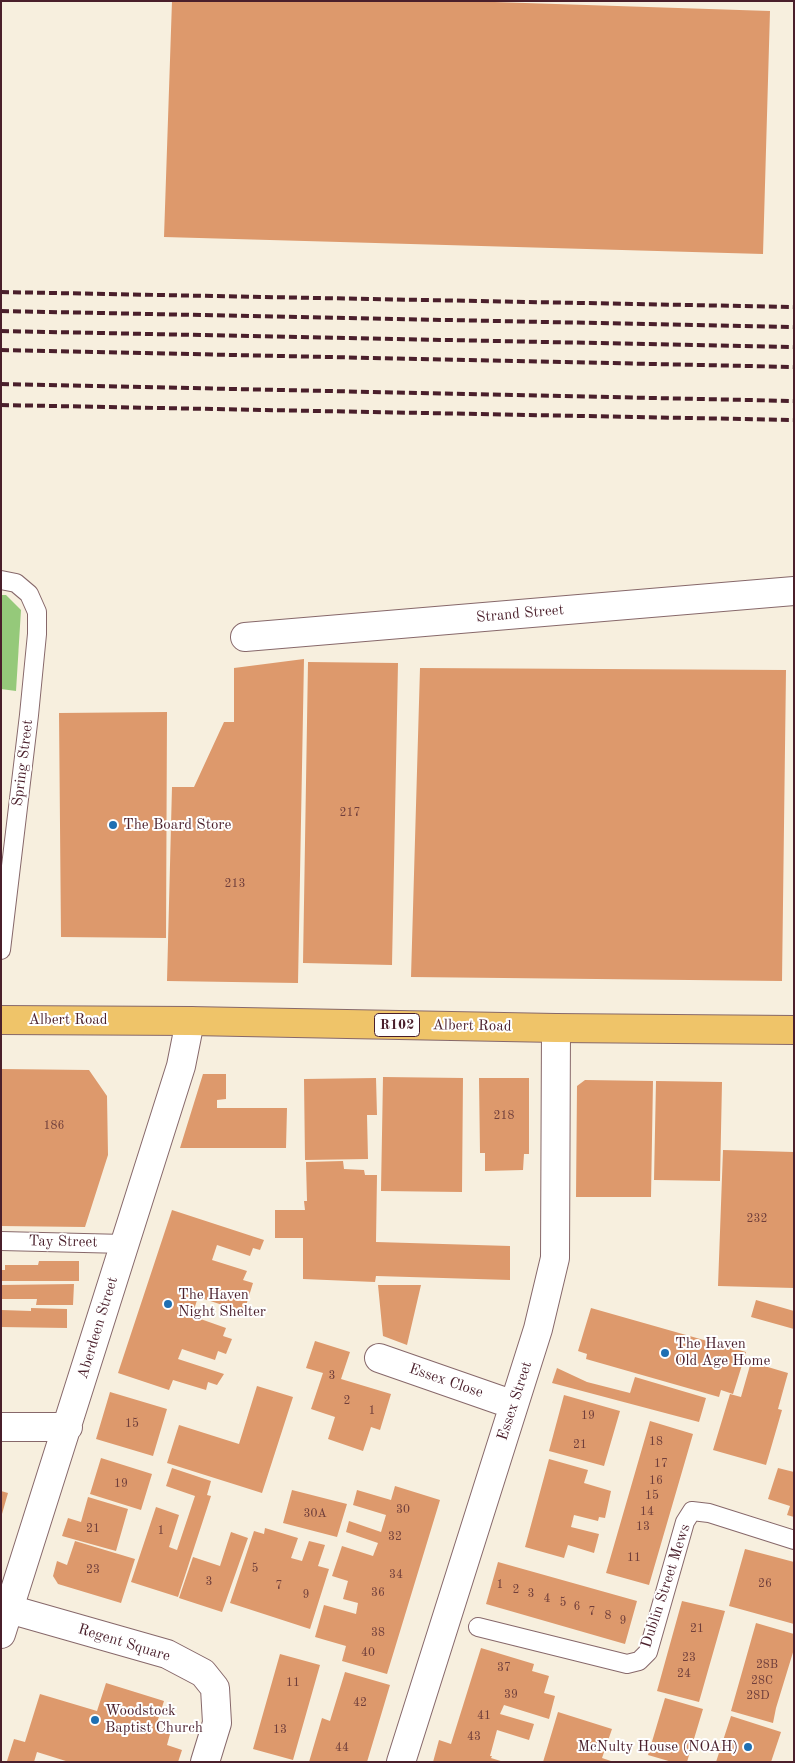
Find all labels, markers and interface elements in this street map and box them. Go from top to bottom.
street label: Strand Street [475,601,565,627]
street label: Spring Street [9,719,37,807]
house number: 217 [340,806,360,820]
place label: The Board Store [123,816,231,834]
marker: The Board Store [107,819,119,831]
house number: 213 [225,877,245,891]
street label: Albert Road [28,1011,108,1029]
road number: R102 [374,1014,420,1036]
street label: Albert Road [432,1016,512,1036]
house number: 218 [494,1109,514,1123]
house number: 186 [44,1119,64,1133]
house number: 232 [747,1212,767,1226]
street label: Tay Street [28,1232,98,1252]
street label: Aberdeen Street [74,1275,122,1381]
place label: The Haven Night Shelter [178,1286,266,1321]
marker: The Haven Night Shelter [162,1298,174,1310]
place label: The Haven Old Age Home [675,1335,770,1370]
marker: The Haven Old Age Home [659,1347,671,1359]
street label: Essex Street [494,1359,536,1443]
street label: Essex Close [407,1360,485,1402]
house number: 3 [329,1369,335,1383]
house number: 2 [344,1394,350,1408]
house number: 1 [369,1404,375,1418]
house number: 19 [581,1409,595,1423]
house number: 15 [125,1417,139,1431]
house number: 18 [649,1435,663,1449]
house number: 21 [573,1438,587,1452]
house number: 17 [654,1457,668,1471]
house number: 16 [649,1474,663,1488]
house number: 19 [114,1477,128,1491]
house number: 15 [645,1489,659,1503]
house number: 30 [396,1503,410,1517]
house number: 14 [640,1505,654,1519]
house number: 30A [303,1507,327,1521]
house number: 13 [636,1520,650,1534]
house number: 21 [86,1522,100,1536]
street label: Dublin Street Mews [637,1522,695,1650]
house number: 1 [158,1524,164,1538]
house number: 32 [388,1530,402,1544]
house number: 11 [627,1551,641,1565]
house number: 5 [252,1562,258,1576]
house number: 23 [86,1563,100,1577]
house number: 34 [389,1568,403,1582]
house number: 3 [206,1575,212,1589]
house number: 26 [758,1577,772,1591]
house number: 1 [497,1578,503,1592]
house number: 7 [276,1579,282,1593]
house number: 2 [513,1583,519,1597]
house number: 36 [371,1586,385,1600]
house number: 3 [528,1587,534,1601]
house number: 9 [303,1588,309,1602]
house number: 4 [544,1592,550,1606]
house number: 5 [560,1596,566,1610]
house number: 6 [574,1600,580,1614]
house number: 7 [589,1605,595,1619]
house number: 8 [605,1609,611,1623]
house number: 9 [620,1614,626,1628]
street label: Regent Square [76,1620,172,1666]
house number: 21 [690,1622,704,1636]
house number: 38 [371,1626,385,1640]
house number: 40 [361,1646,375,1660]
house number: 23 [682,1651,696,1665]
house number: 28B [756,1658,778,1672]
house number: 37 [497,1661,511,1675]
house number: 24 [677,1667,691,1681]
house number: 28C [751,1674,773,1688]
house number: 11 [286,1676,300,1690]
house number: 39 [504,1688,518,1702]
house number: 28D [746,1689,770,1703]
house number: 42 [353,1696,367,1710]
place label: Woodstock Baptist Church [105,1702,203,1737]
house number: 41 [477,1709,491,1723]
marker: Woodstock Baptist Church [89,1714,101,1726]
house number: 13 [273,1723,287,1737]
house number: 43 [467,1730,481,1744]
place label: McNulty House (NOAH) [577,1738,738,1756]
house number: 44 [335,1741,349,1755]
marker: McNulty House (NOAH) [742,1741,754,1753]

